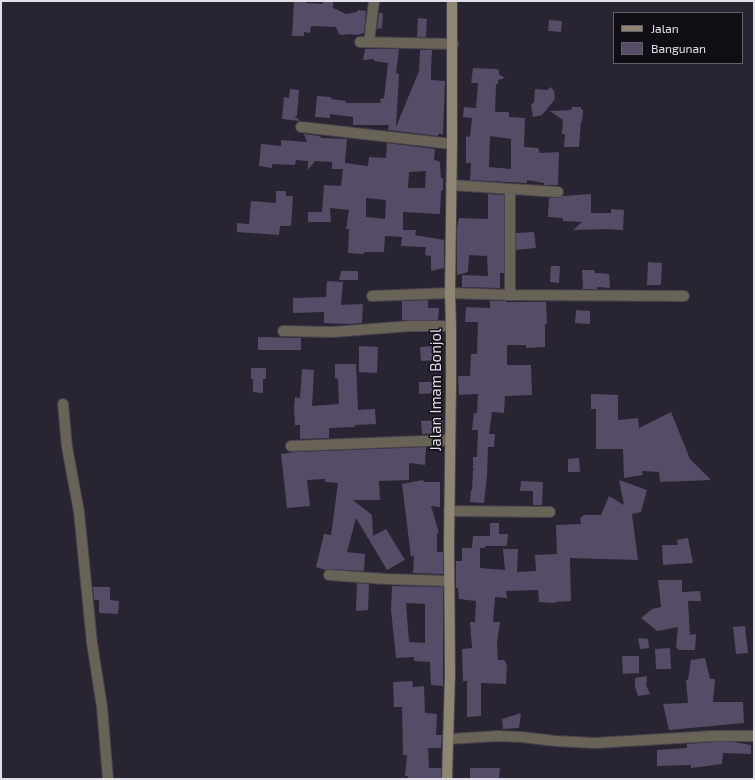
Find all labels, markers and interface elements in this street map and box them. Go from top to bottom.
legend [613,12,743,64]
text: Jalan [651,21,679,35]
text: Bangunan [651,41,706,55]
street label: Jalan Imam Bonjol [427,328,445,452]

